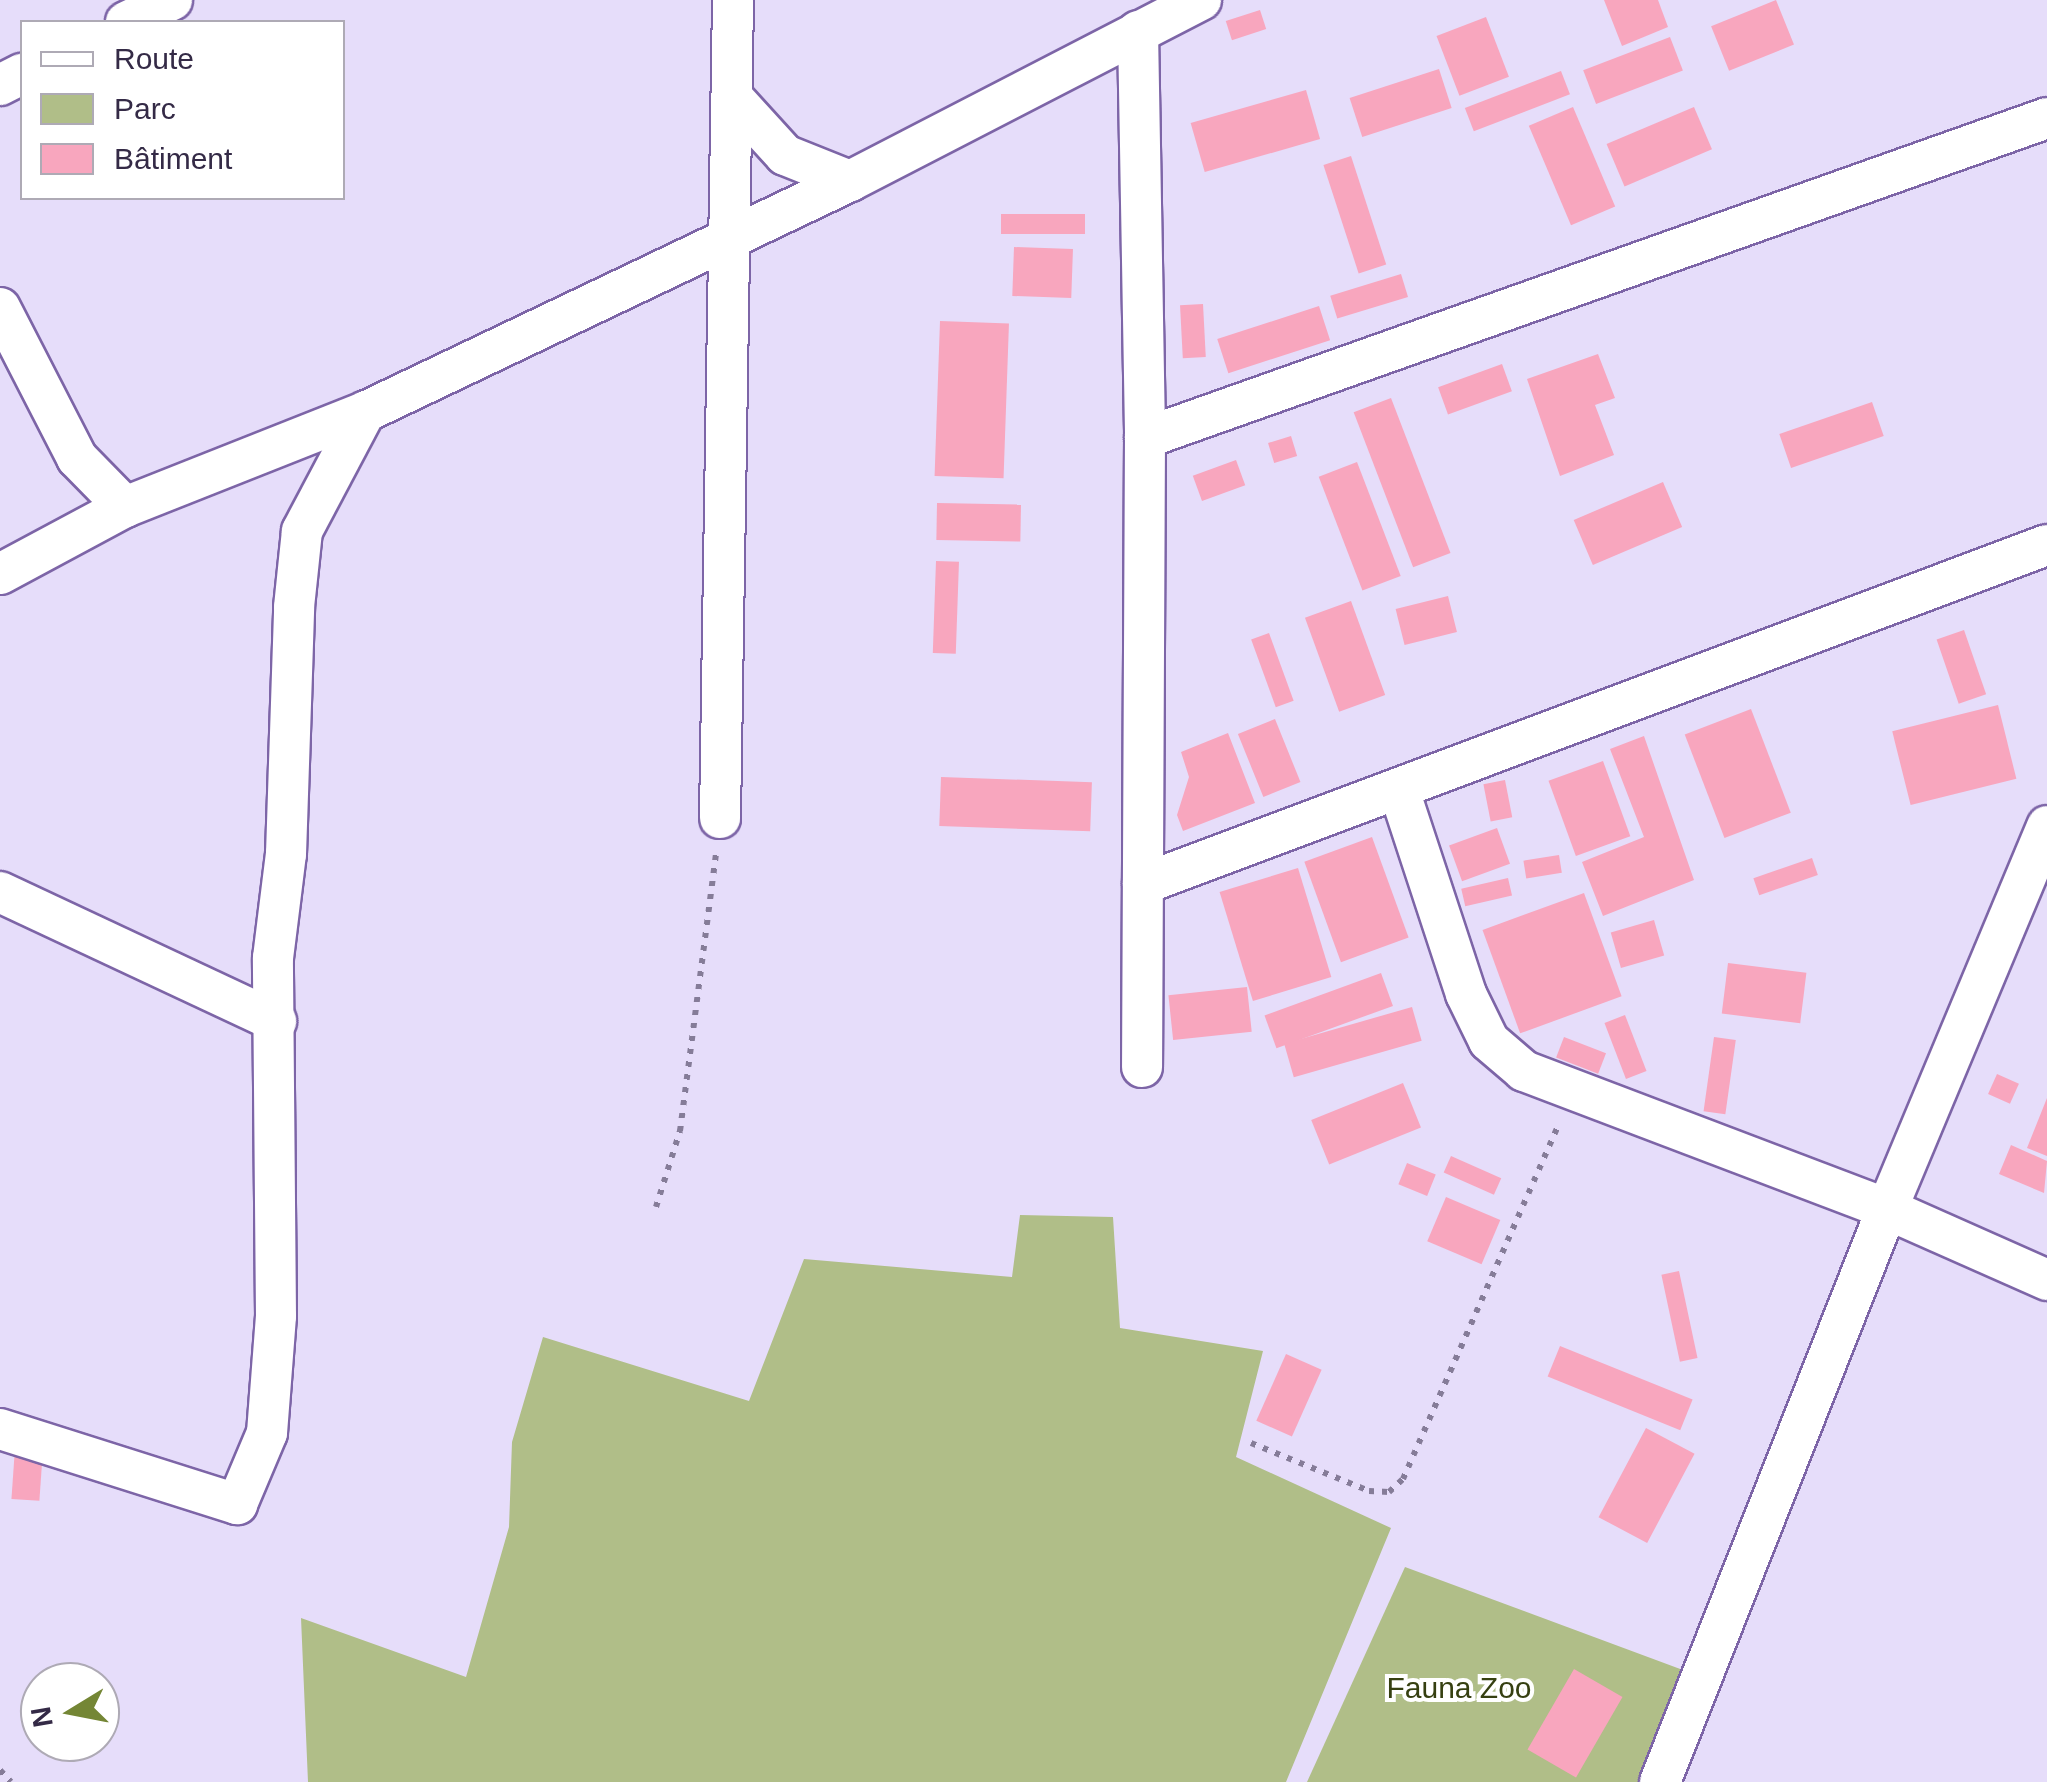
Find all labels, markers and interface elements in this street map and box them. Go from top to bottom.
legend [20,20,345,200]
text: Route [114,42,194,75]
text: Parc [114,92,176,125]
text: Bâtiment [114,142,232,175]
north arrow [20,1662,120,1762]
park label: Fauna Zoo [1386,1670,1532,1706]
text: N [25,1704,59,1730]

